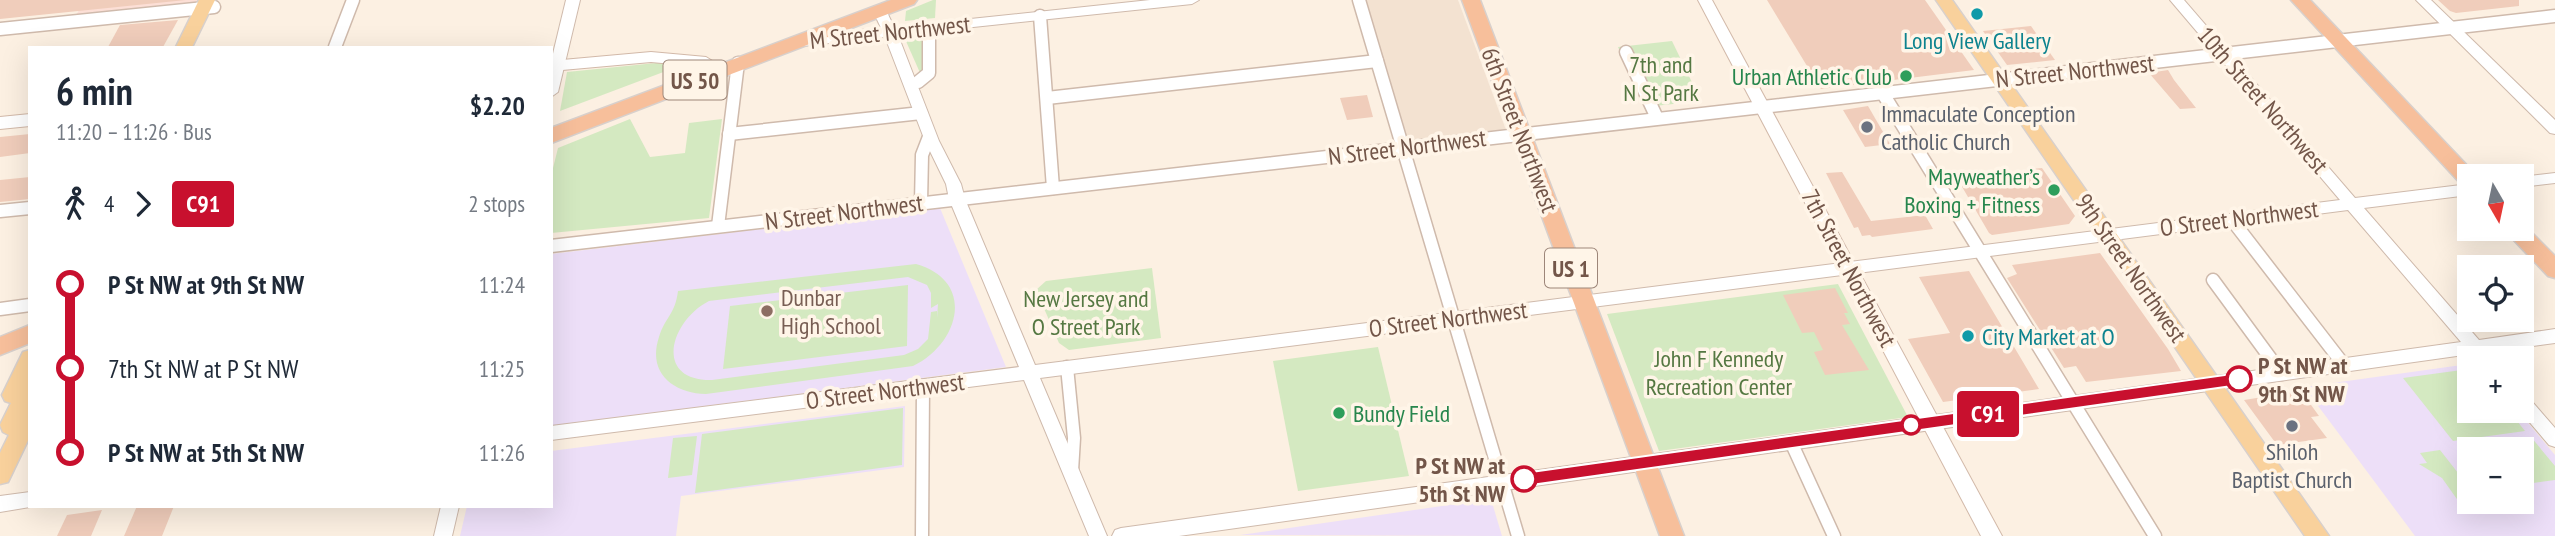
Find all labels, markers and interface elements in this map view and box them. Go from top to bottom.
marker: Long View Gallery [1969,6,1985,22]
street label: M Street Northwest [808,8,972,56]
street label: 10th Street Northwest [2191,20,2336,180]
place label: Long View Gallery [1903,25,2051,56]
street label: 6th Street Northwest [1474,43,1566,217]
street label: N Street Northwest [1994,47,2156,95]
park label: 7th and N St Park [1623,49,1699,108]
road number: US 50 [664,60,726,100]
place label: Urban Athletic Club [1732,61,1892,92]
text: 6 min [56,66,133,115]
marker: Urban Athletic Club [1898,68,1914,84]
text: $2.20 [470,89,525,122]
place label: Immaculate Conception Catholic Church [1881,98,2075,157]
text: 11:20 – 11:26 · Bus [56,117,212,146]
marker: Immaculate Conception Catholic Church [1859,119,1875,135]
street label: N Street Northwest [1326,122,1488,172]
place label: Mayweather’s Boxing + Fitness [1904,161,2040,220]
north arrow [2457,164,2534,242]
map controls [2457,164,2534,514]
marker: Mayweather’s Boxing + Fitness [2046,182,2062,198]
street label: 7th Street Northwest [1795,184,1904,352]
icon: walk [56,185,94,223]
icon: forward [124,185,162,223]
street label: N Street Northwest [763,187,925,237]
text: C91 [186,188,220,219]
street label: 9th Street Northwest [2068,188,2194,348]
text: 4 [104,189,114,218]
text: 2 stops [468,189,525,218]
street label: O Street Northwest [2158,193,2320,243]
road number: US 1 [1545,248,1597,288]
button: locate [2457,255,2534,332]
text: P St NW at 9th St NW [108,268,304,301]
text: 11:24 [479,270,525,299]
place label: Dunbar High School [781,282,881,341]
park label: New Jersey and O Street Park [1023,283,1149,342]
street label: O Street Northwest [1367,294,1529,344]
marker: Dunbar High School [759,303,775,319]
place label: City Market at O [1982,321,2115,352]
marker: City Market at O [1960,328,1976,344]
park label: John F Kennedy Recreation Center [1646,343,1793,402]
button: + [2457,346,2534,423]
place label: P St NW at 9th St NW [2258,350,2347,409]
text: 7th St NW at P St NW [108,352,299,385]
text: 11:25 [479,354,525,383]
street label: O Street Northwest [804,366,966,416]
marker: P St NW at 9th St NW [2226,366,2252,392]
line badge: C91 [1948,391,2028,437]
place label: Bundy Field [1353,398,1450,429]
text: C91 [1971,398,2005,429]
marker: Bundy Field [1331,405,1347,421]
unlabelled marker [1901,415,1921,435]
marker: Shiloh Baptist Church [2284,418,2300,434]
text: P St NW at 5th St NW [108,436,304,469]
place label: Shiloh Baptist Church [2232,436,2352,495]
button: − [2457,437,2534,514]
text: 11:26 [479,438,525,467]
place label: P St NW at 5th St NW [1416,450,1506,509]
marker: P St NW at 5th St NW [1511,466,1537,492]

